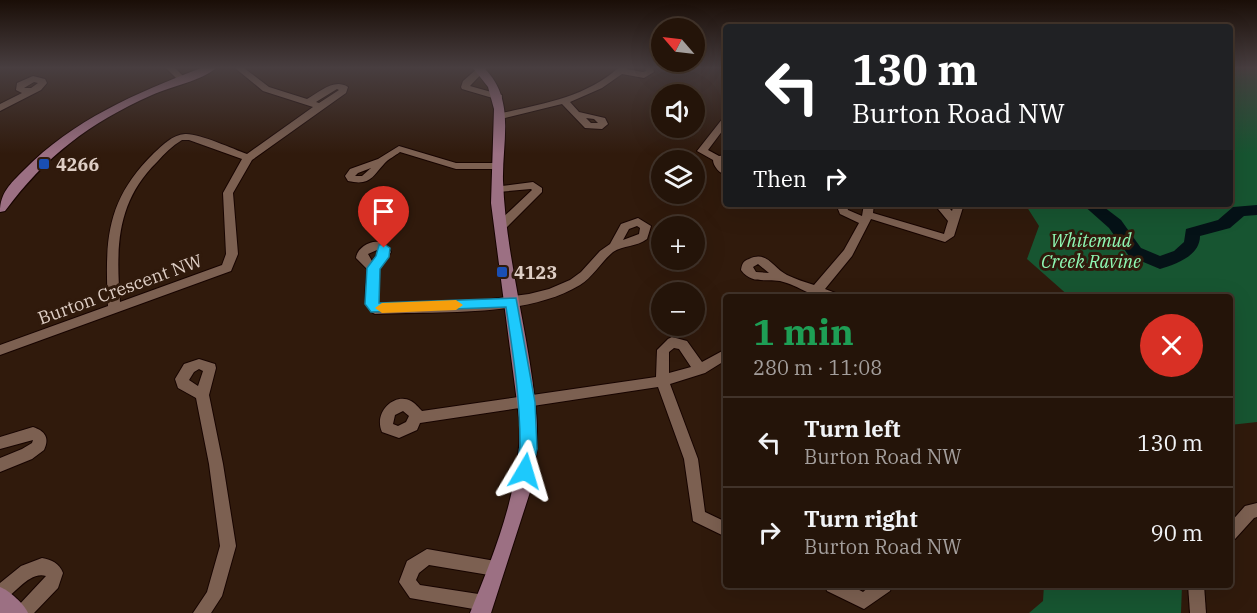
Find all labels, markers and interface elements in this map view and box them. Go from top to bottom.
north arrow [651,18,705,72]
map controls [651,18,705,336]
text: 130 m [852,42,978,97]
icon: left [753,48,831,126]
button: sound [651,84,705,138]
text: Burton Road NW [852,95,1065,130]
button: layers [651,150,705,204]
place label: 4266 [56,153,99,176]
marker: 4266 [37,157,51,171]
icon: right [819,162,852,195]
text: Then [753,164,807,193]
pin [358,186,409,248]
icon: arrive [367,195,400,228]
button: + [651,216,705,270]
park label: Whitemud Creek Ravine [1041,229,1141,273]
street label: Burton Crescent NW [35,248,206,329]
place label: 4123 [514,261,557,284]
marker: 4123 [495,265,509,279]
button: − [651,282,705,336]
text: 1 min [753,308,854,355]
button: close [1140,314,1203,377]
text: 280 m · 11:08 [753,354,882,381]
text: Turn left [804,414,900,443]
icon: left [753,426,786,459]
text: 130 m [1137,428,1203,457]
position arrow [493,439,557,503]
text: Burton Road NW [804,443,962,470]
text: Turn right [804,504,918,533]
icon: right [753,516,786,549]
text: 90 m [1151,518,1203,547]
text: Burton Road NW [804,533,962,560]

